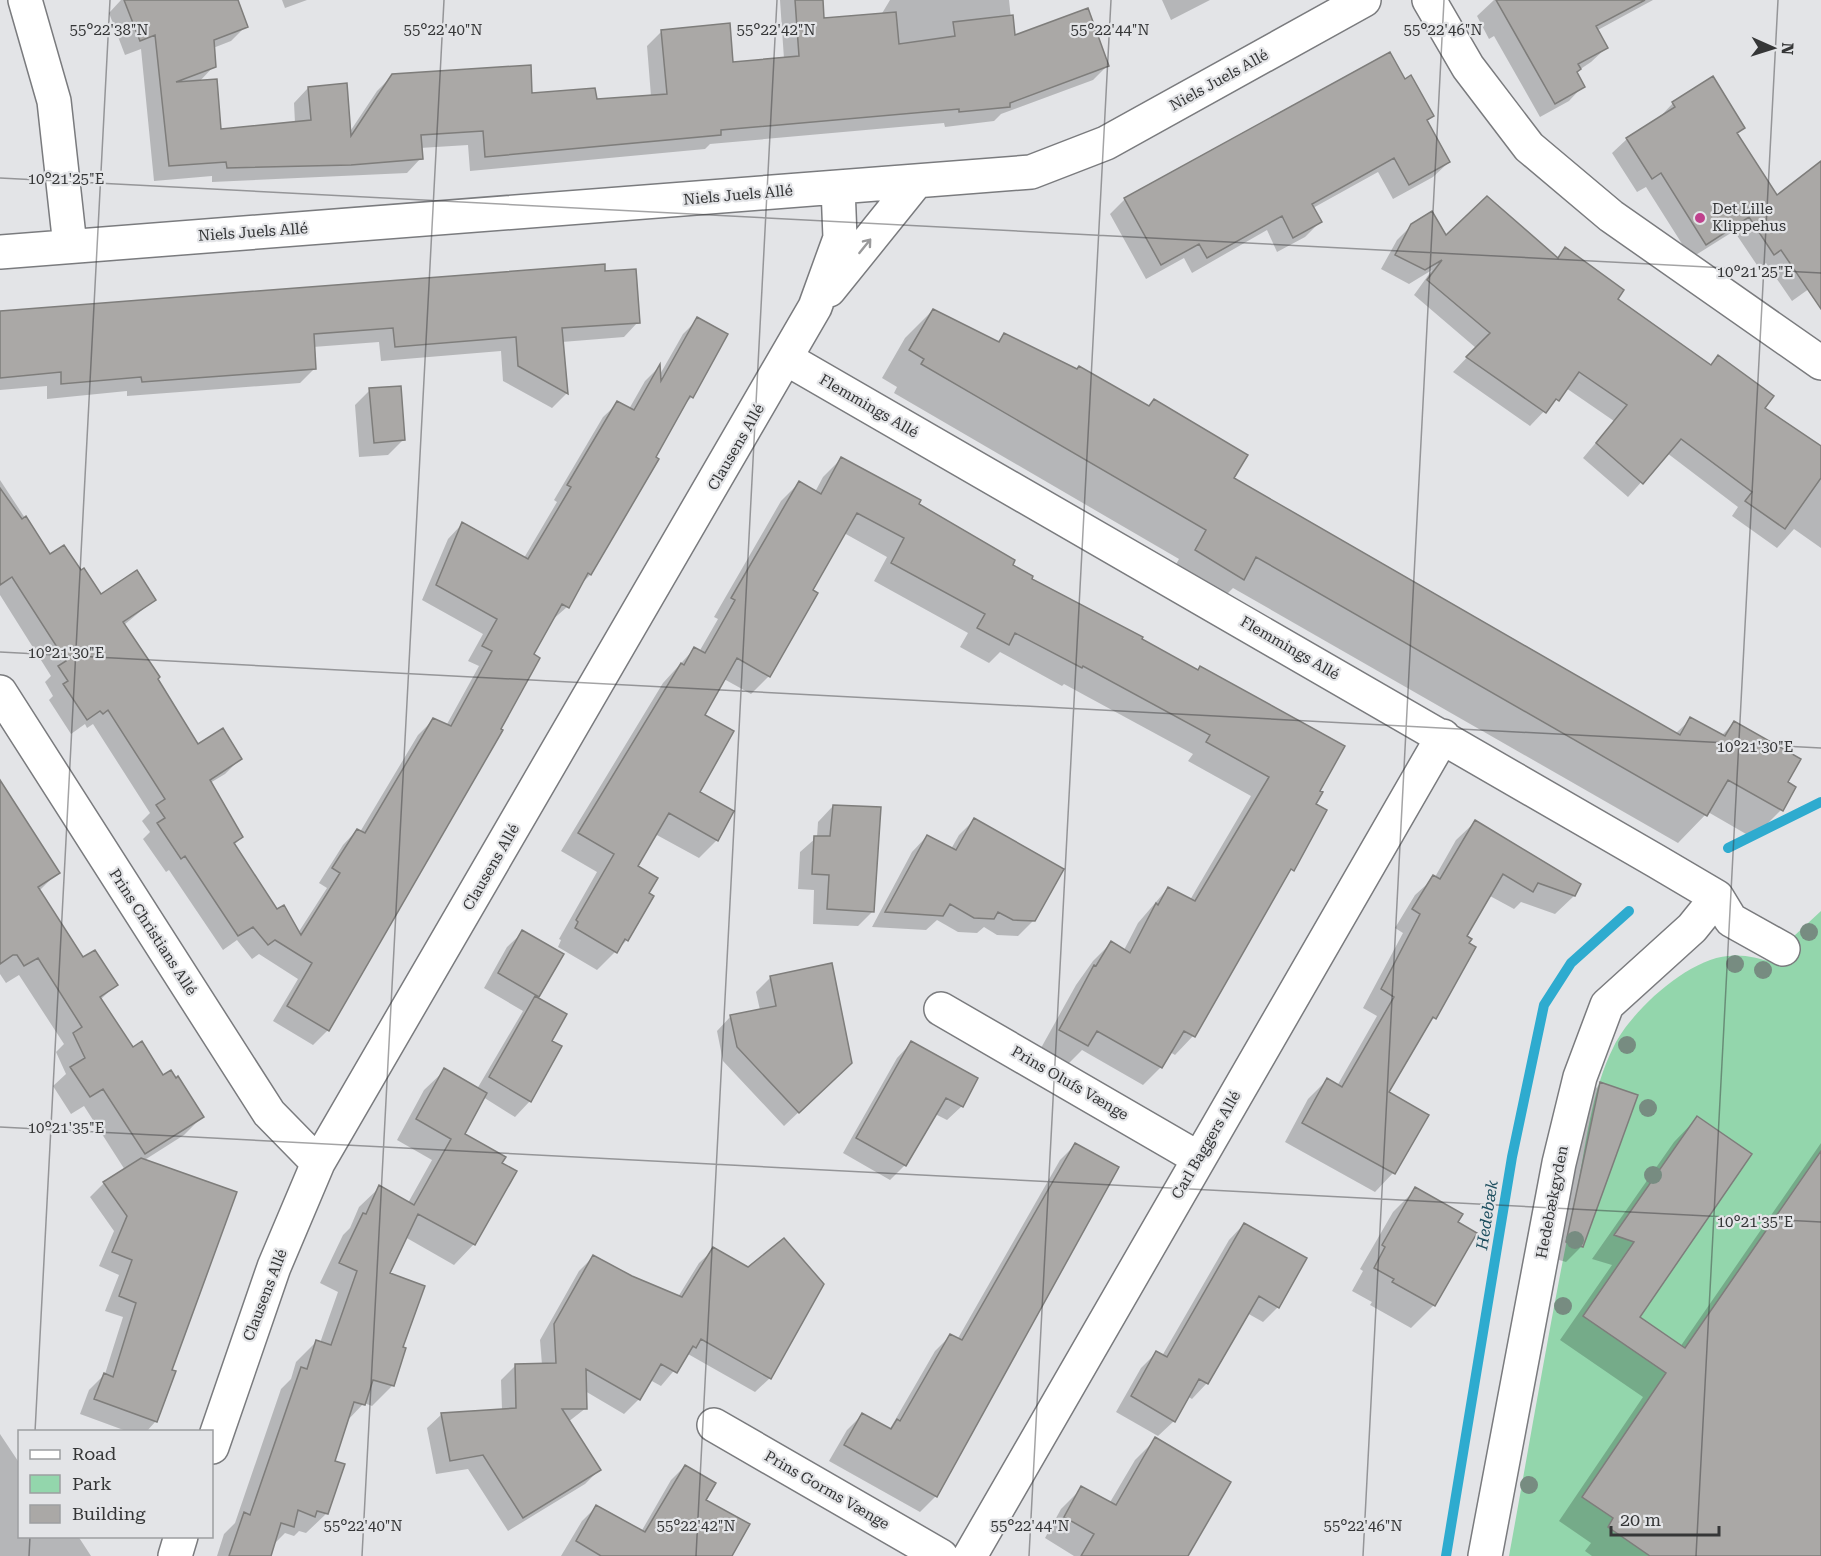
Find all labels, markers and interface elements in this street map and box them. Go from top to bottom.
north arrow [1743,18,1803,78]
text: 55°22'38"N [69,21,149,39]
text: 55°22'40"N [403,21,483,39]
text: 55°22'42"N [736,21,816,39]
text: 55°22'44"N [1070,21,1150,39]
text: 55°22'46"N [1403,21,1483,39]
text: N [1778,42,1797,55]
street label: Niels Juels Allé [1167,45,1271,115]
text: 10°21'25"E [28,170,104,188]
street label: Niels Juels Allé [682,181,794,209]
place label: Det Lille Klippehus [1712,200,1786,235]
marker: Det Lille Klippehus [1693,211,1707,225]
street label: Niels Juels Allé [198,219,308,245]
one-way arrow [859,238,872,254]
text: 10°21'25"E [1717,263,1793,281]
street label: Flemmings Allé [816,370,922,442]
street label: Clausens Allé [704,401,768,493]
street label: Flemmings Allé [1237,612,1343,684]
text: 10°21'30"E [28,644,104,662]
text: 10°21'30"E [1717,738,1793,756]
street label: Clausens Allé [459,821,523,913]
street label: Prins Christians Allé [105,865,201,999]
street label: Prins Olufs Vænge [1008,1042,1132,1124]
street label: Carl Baggers Allé [1168,1088,1244,1202]
text: 10°21'35"E [28,1119,104,1137]
street label: Hedebækgyden [1532,1144,1572,1260]
water label: Hedebæk [1472,1178,1502,1252]
text: 10°21'35"E [1717,1213,1793,1231]
street label: Clausens Allé [239,1247,291,1343]
legend [18,1430,213,1538]
text: Road [72,1443,117,1464]
street label: Prins Gorms Vænge [761,1447,893,1533]
text: Park [72,1473,112,1494]
scale bar [1611,1499,1719,1537]
text: Building [72,1503,146,1524]
text: 20 m [1620,1509,1661,1530]
text: 55°22'40"N [323,1517,403,1535]
text: 55°22'42"N [656,1517,736,1535]
text: 55°22'44"N [990,1517,1070,1535]
text: 55°22'46"N [1323,1517,1403,1535]

